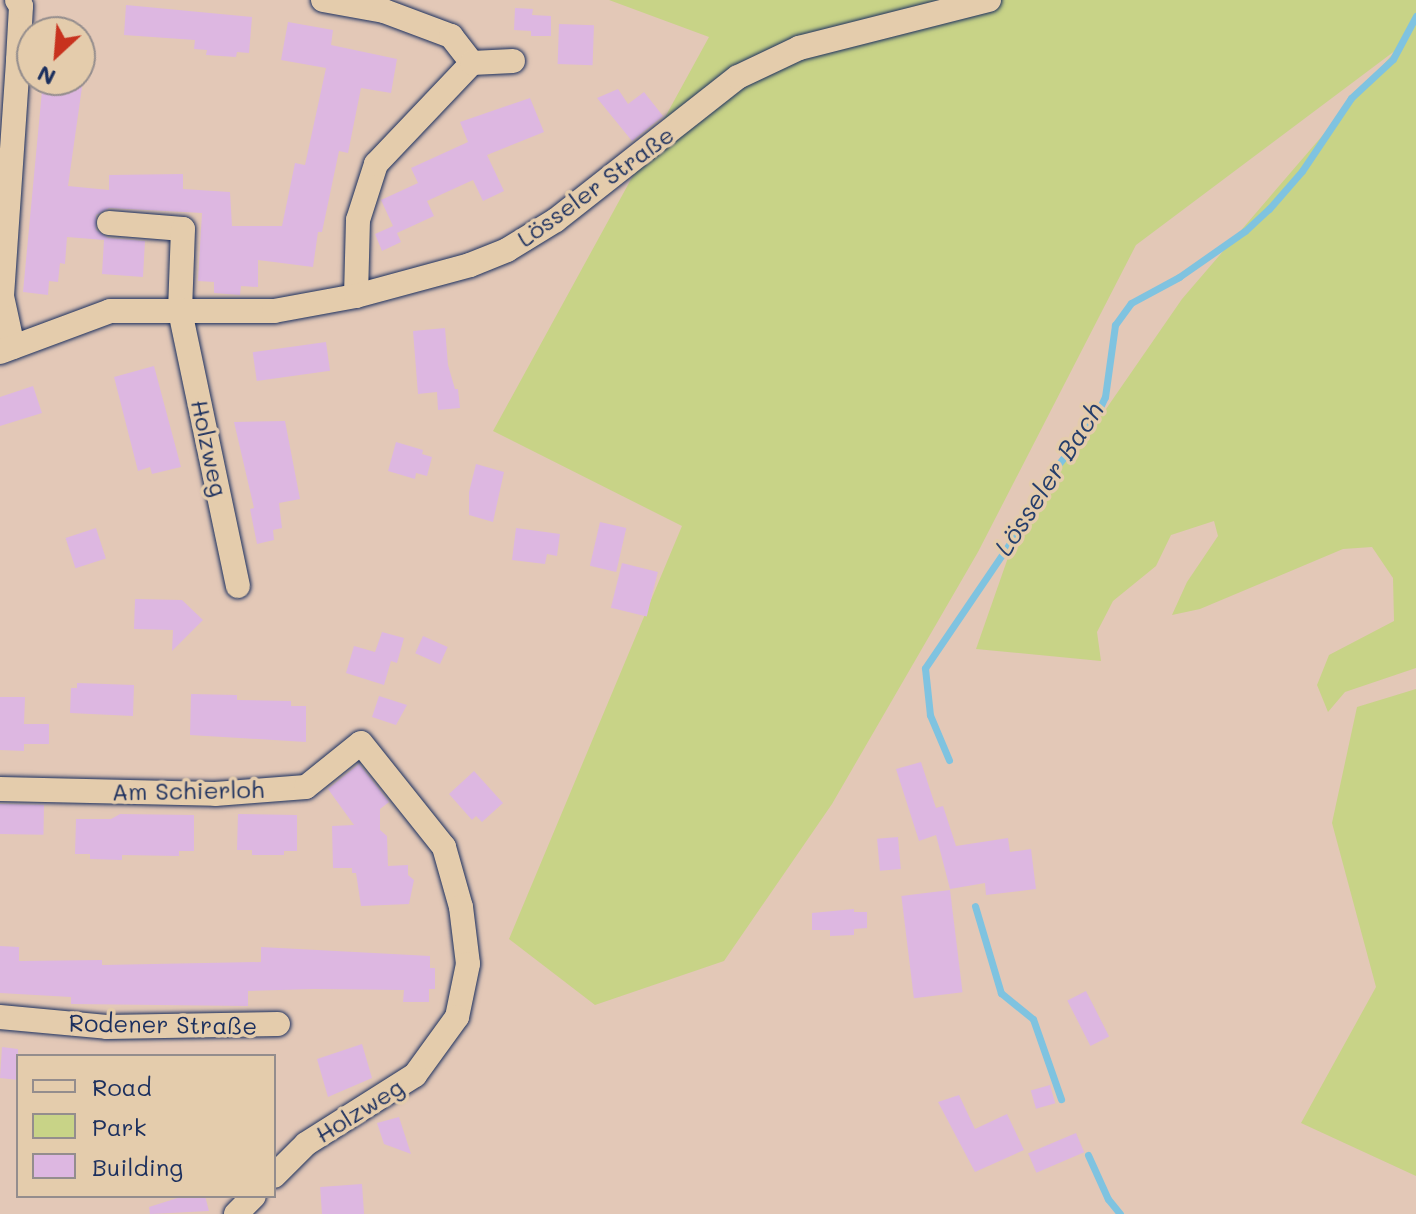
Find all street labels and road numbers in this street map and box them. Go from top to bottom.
street label: Lösseler Straße [511,119,679,253]
street label: Holzweg [186,397,234,499]
street label: Am Schierloh [111,774,265,806]
street label: Rodener Straße [68,1008,258,1040]
street label: Holzweg [310,1072,408,1148]

